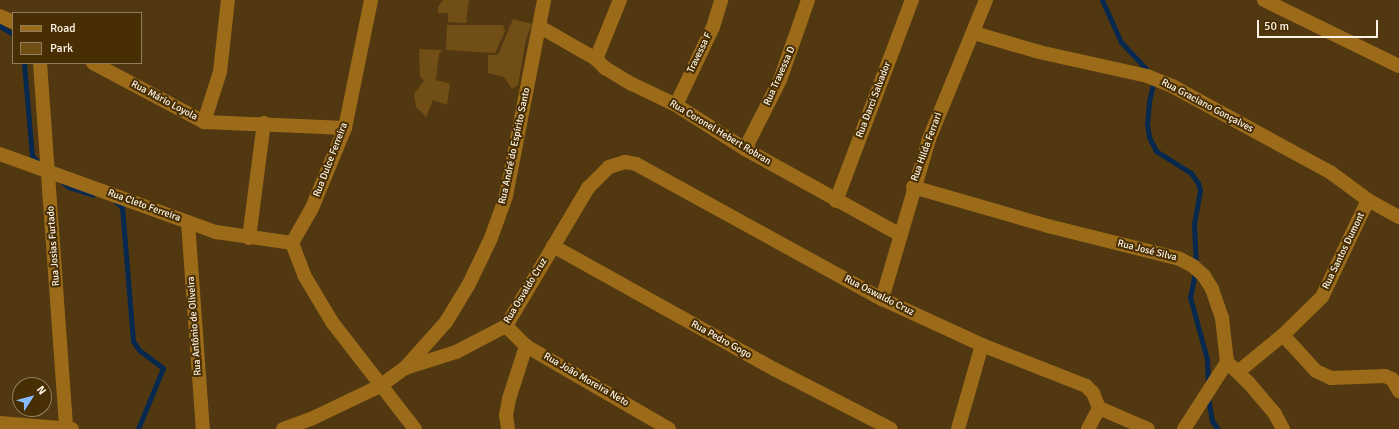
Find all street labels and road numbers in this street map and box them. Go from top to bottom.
street label: Travessa F [685,31,715,75]
street label: Rua Travessa D [762,45,798,107]
street label: Rua Darci Salvador [854,60,894,140]
street label: Rua Graciano Gonçalves [1159,77,1255,135]
street label: Rua Mário Loyola [129,78,199,124]
street label: Rua André do Espírito Santo [497,87,533,205]
street label: Rua Coronel Hebert Robran [667,98,773,168]
street label: Rua Hilda Ferrari [909,111,945,183]
street label: Rua Dulce Ferreira [311,121,351,199]
street label: Rua Cleto Ferreira [106,187,182,225]
street label: Rua Josias Furtado [45,206,63,286]
street label: Rua Santos Dumont [1320,211,1368,291]
street label: Rua José Silva [1116,238,1178,264]
street label: Rua Osvaldo Cruz [502,256,550,326]
street label: Rua Oswaldo Cruz [842,273,916,319]
street label: Rua Antônio de Oliveira [186,276,204,376]
street label: Rua Pedro Gogo [689,318,753,362]
street label: Rua João Moreira Neto [541,351,631,409]

